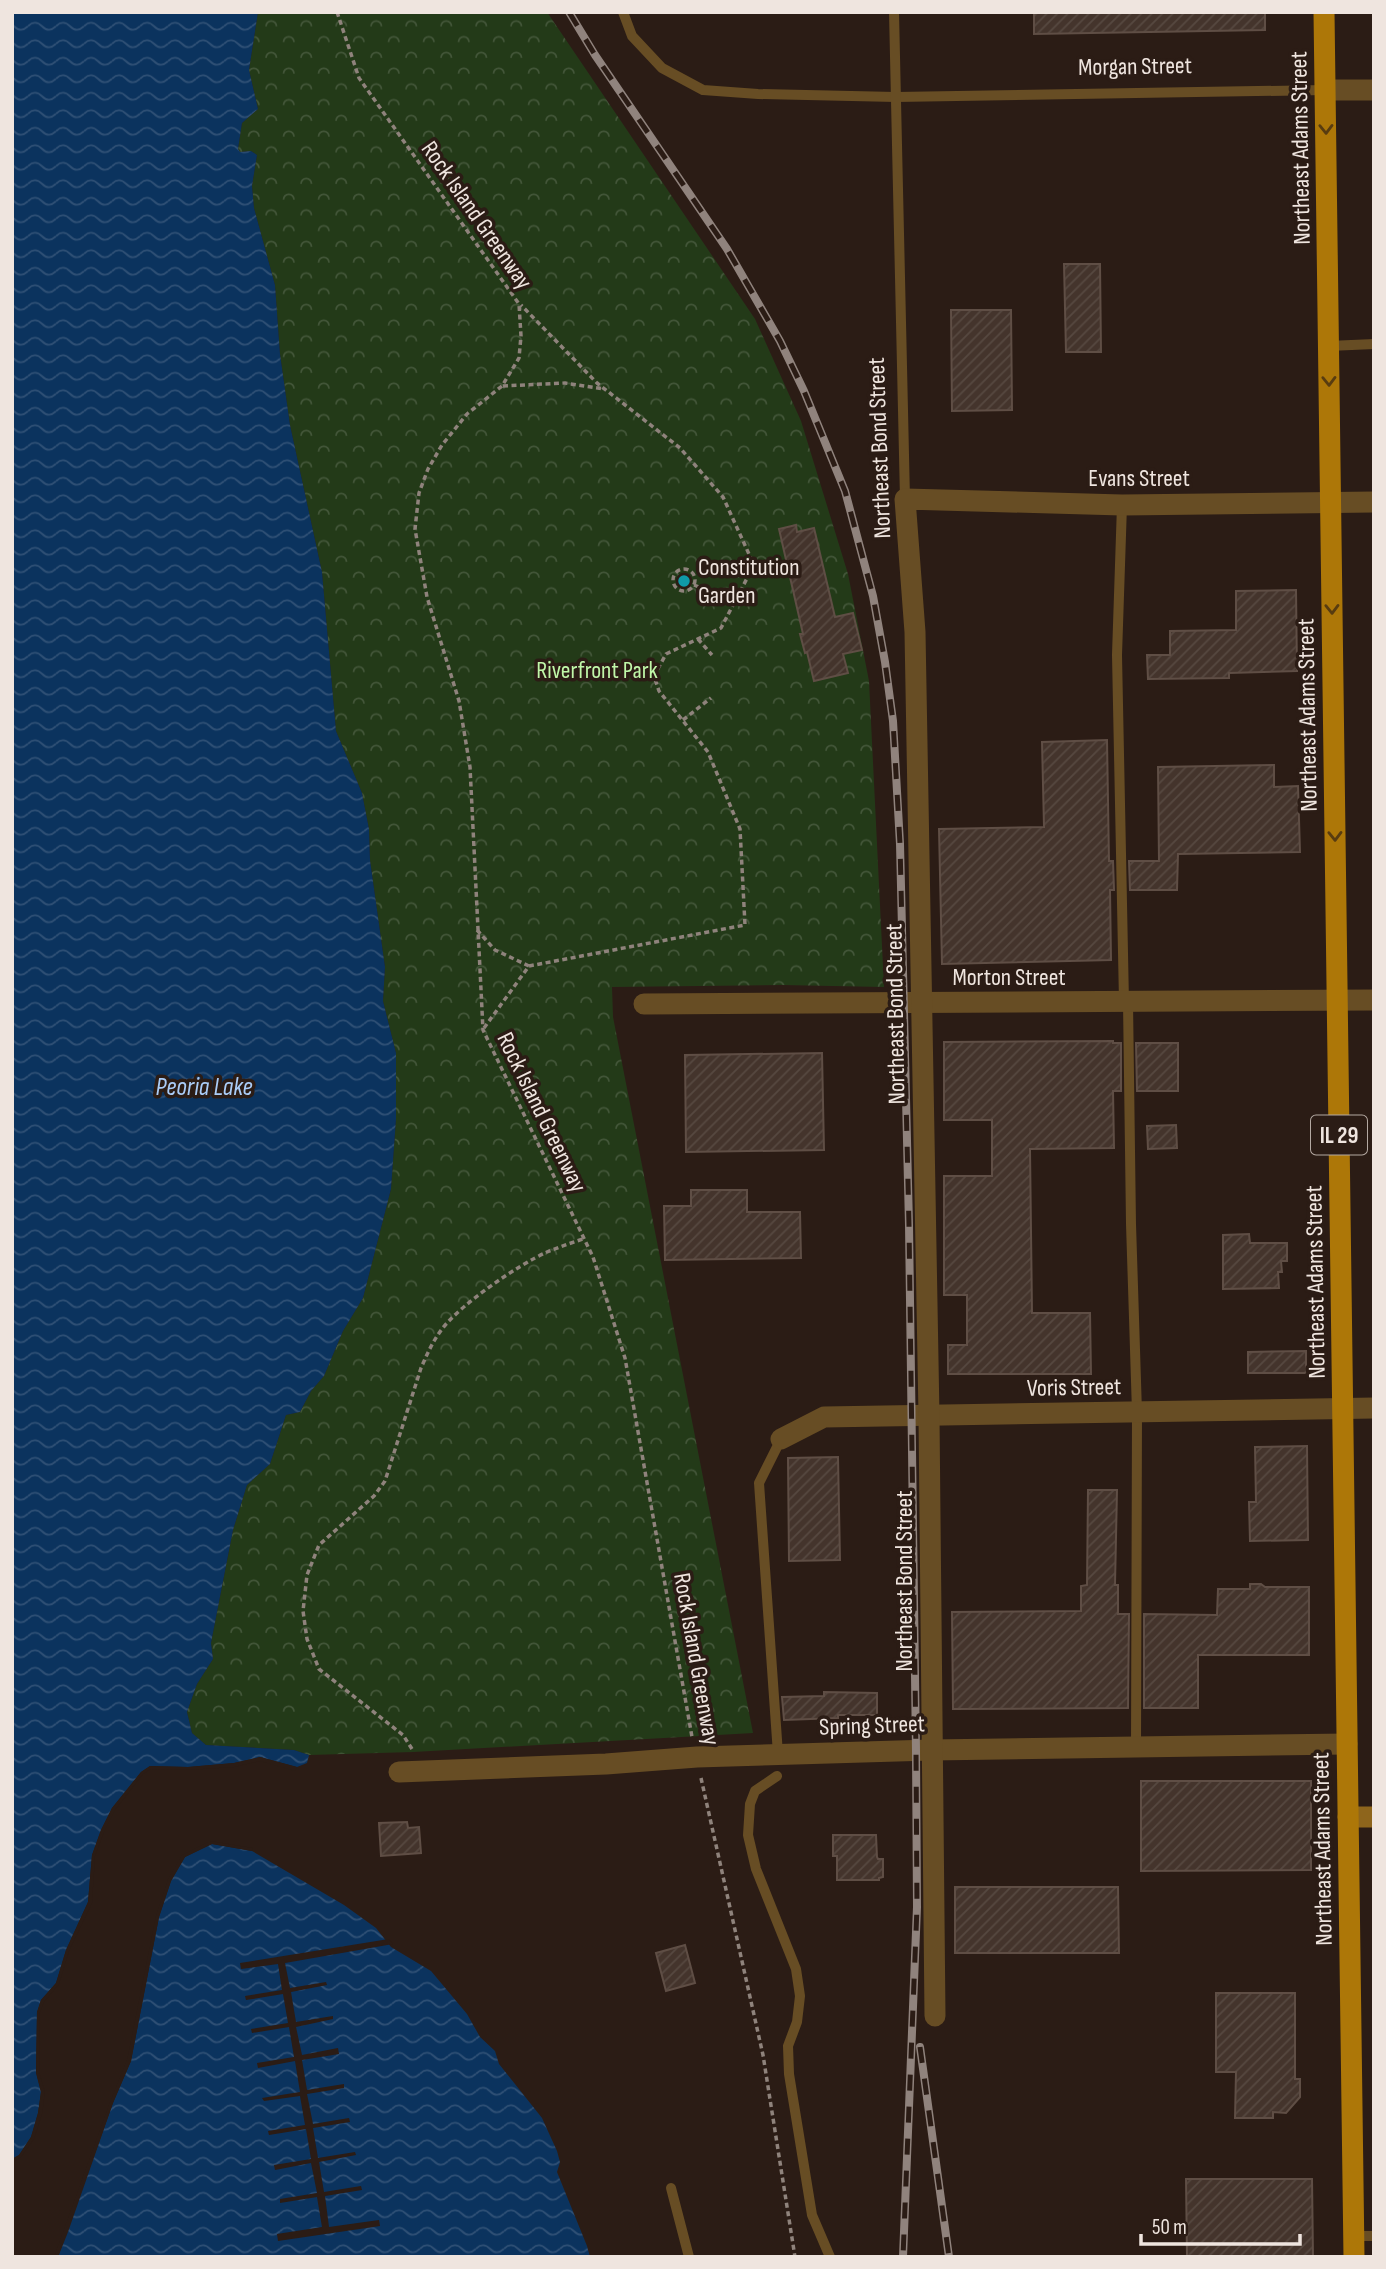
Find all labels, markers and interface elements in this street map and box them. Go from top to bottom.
street label: Morgan Street [1078,51,1192,82]
street label: Northeast Adams Street [1284,51,1317,245]
one-way arrow [1318,125,1334,135]
street label: Rock Island Greenway [415,136,538,295]
street label: Northeast Bond Street [862,357,897,539]
one-way arrow [1321,377,1337,387]
street label: Evans Street [1088,464,1190,493]
place label: Constitution Garden [698,553,799,610]
marker: Constitution Garden [676,573,692,589]
one-way arrow [1324,604,1340,615]
street label: Northeast Adams Street [1291,618,1324,812]
park label: Riverfront Park [536,656,658,685]
one-way arrow [1327,832,1343,842]
street label: Northeast Bond Street [879,923,912,1105]
street label: Morton Street [952,963,1066,992]
street label: Rock Island Greenway [490,1028,593,1197]
water label: Peoria Lake [155,1072,253,1103]
road number: IL 29 [1311,1116,1367,1154]
street label: Northeast Adams Street [1299,1185,1332,1379]
street label: Voris Street [1027,1372,1121,1403]
street label: Northeast Bond Street [890,1491,919,1671]
street label: Rock Island Greenway [667,1571,726,1747]
street label: Spring Street [819,1709,925,1742]
street label: Northeast Adams Street [1306,1752,1339,1946]
scale bar [1141,2202,1300,2246]
text: 50 m [1152,2215,1187,2240]

